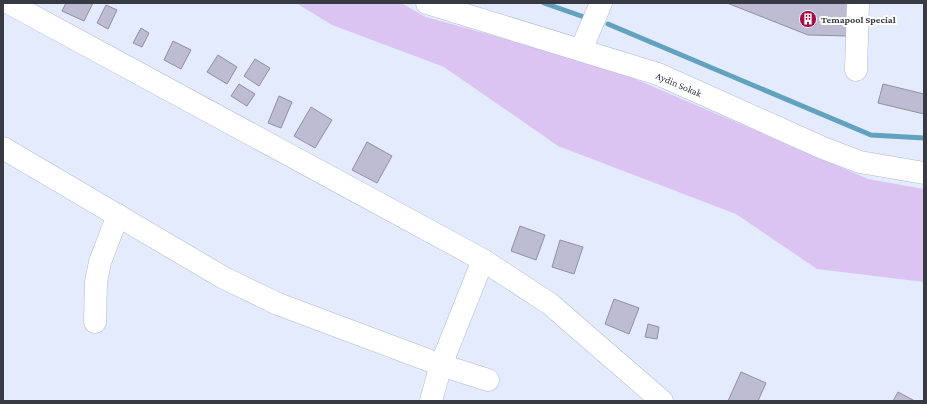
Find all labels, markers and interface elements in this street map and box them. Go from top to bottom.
building icon: Temapool Special [798,9,818,29]
place label: Temapool Special [821,14,896,25]
street label: Aydin Sokak [654,70,704,99]

